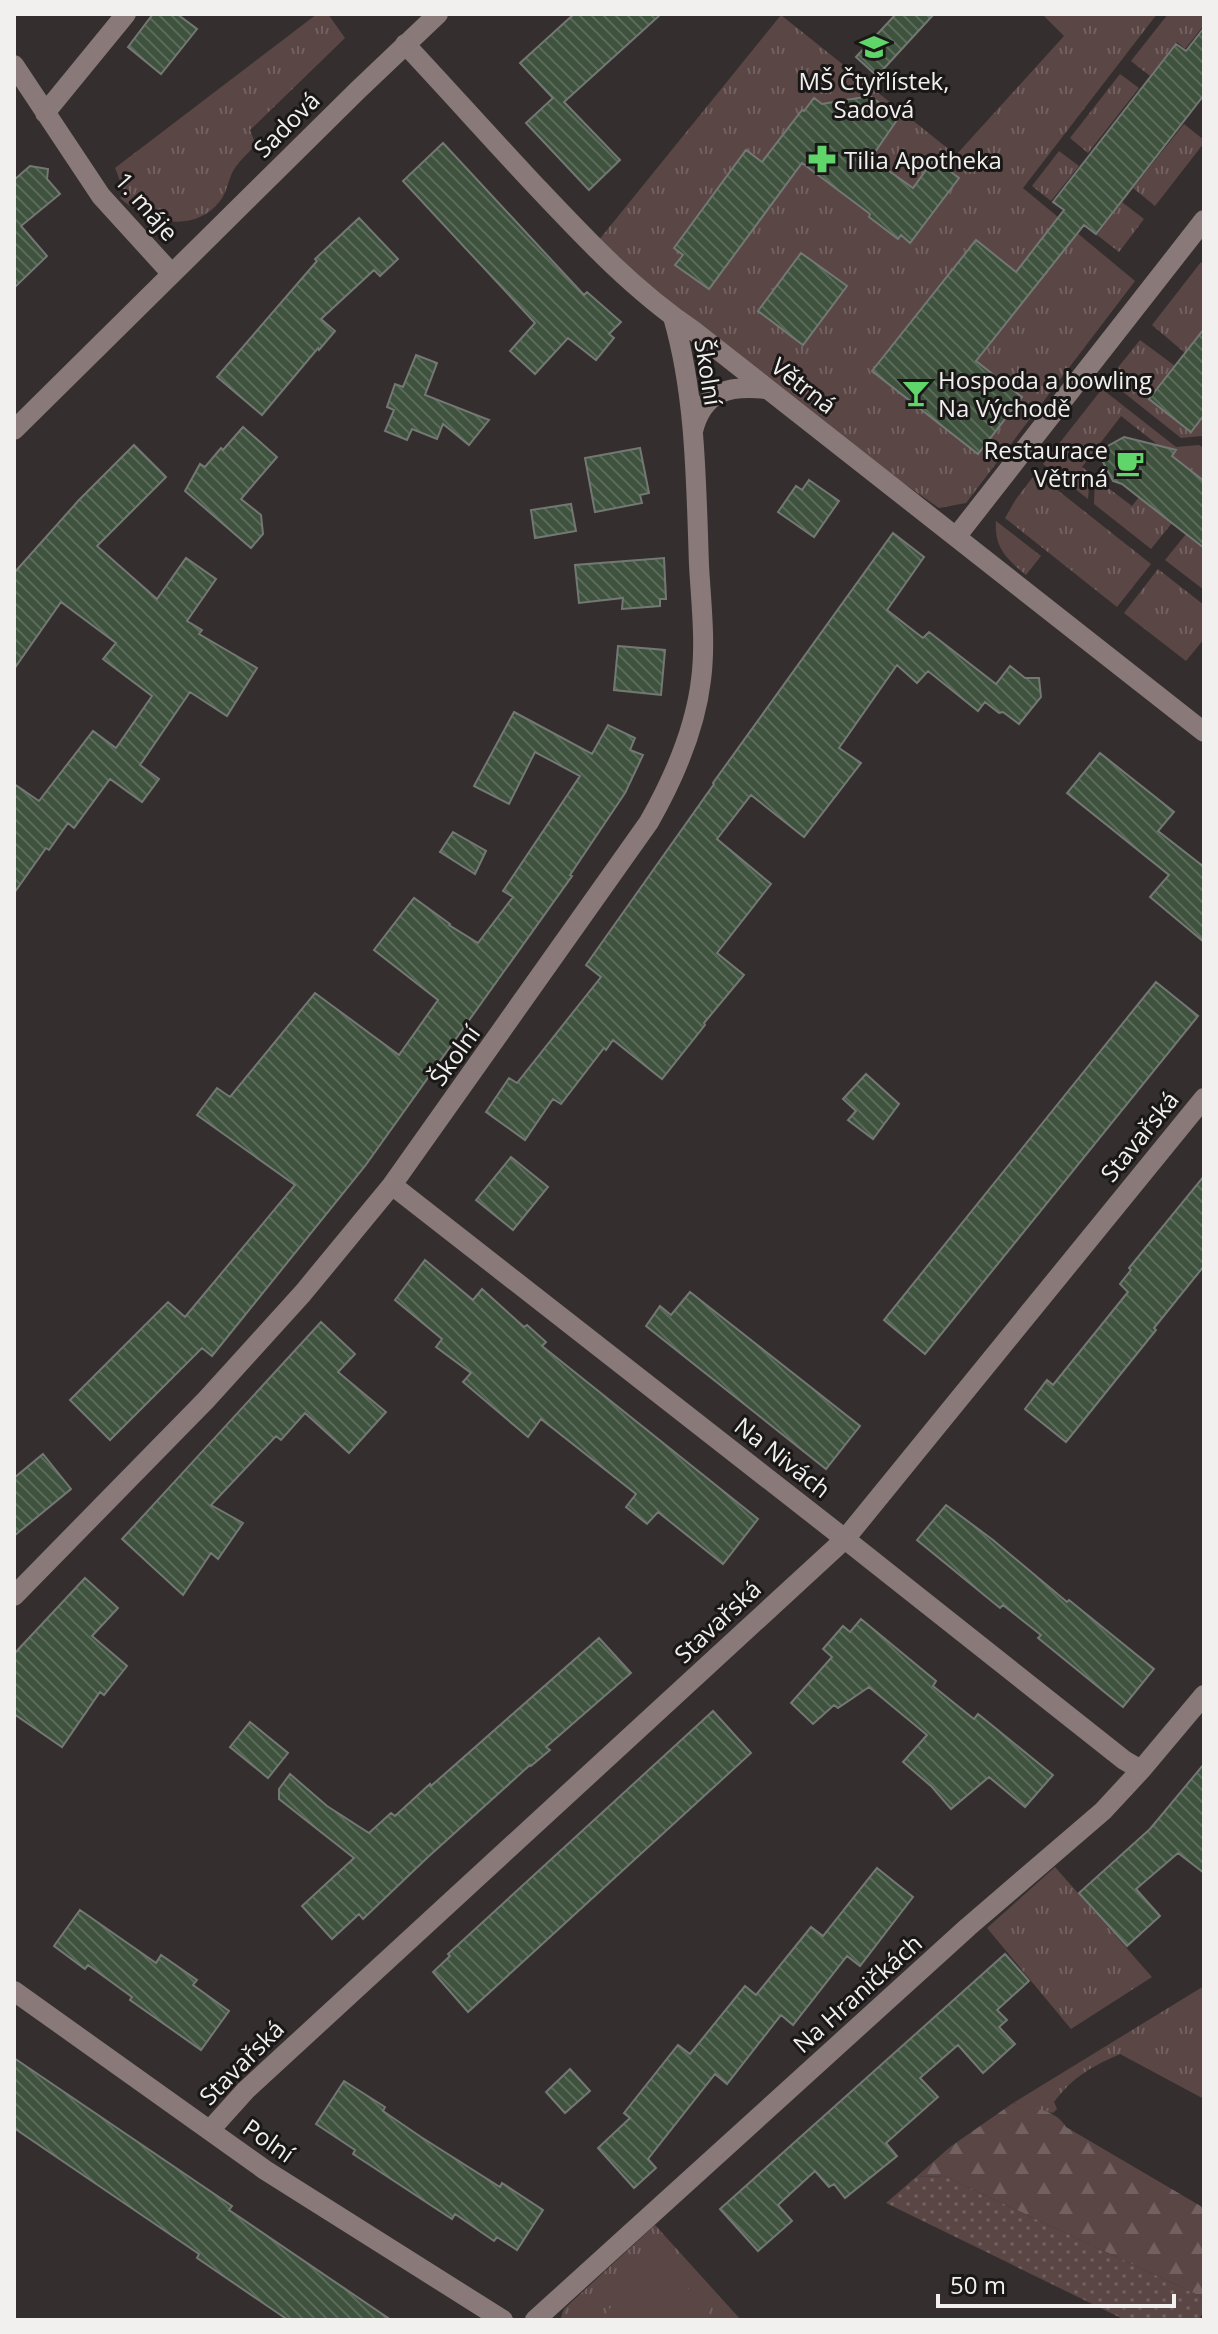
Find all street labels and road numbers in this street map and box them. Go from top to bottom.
street label: Sadová [246,84,326,164]
street label: 1. máje [108,164,186,248]
street label: Školní [687,336,731,409]
street label: Větrná [765,349,843,421]
street label: Školní [421,1017,488,1092]
street label: Stavařská [1092,1084,1186,1188]
street label: Na Nivách [728,1409,838,1505]
street label: Stavařská [666,1572,768,1670]
street label: Na Hraničkách [785,1926,929,2060]
street label: Stavařská [191,2012,291,2112]
street label: Polní [237,2111,302,2170]

